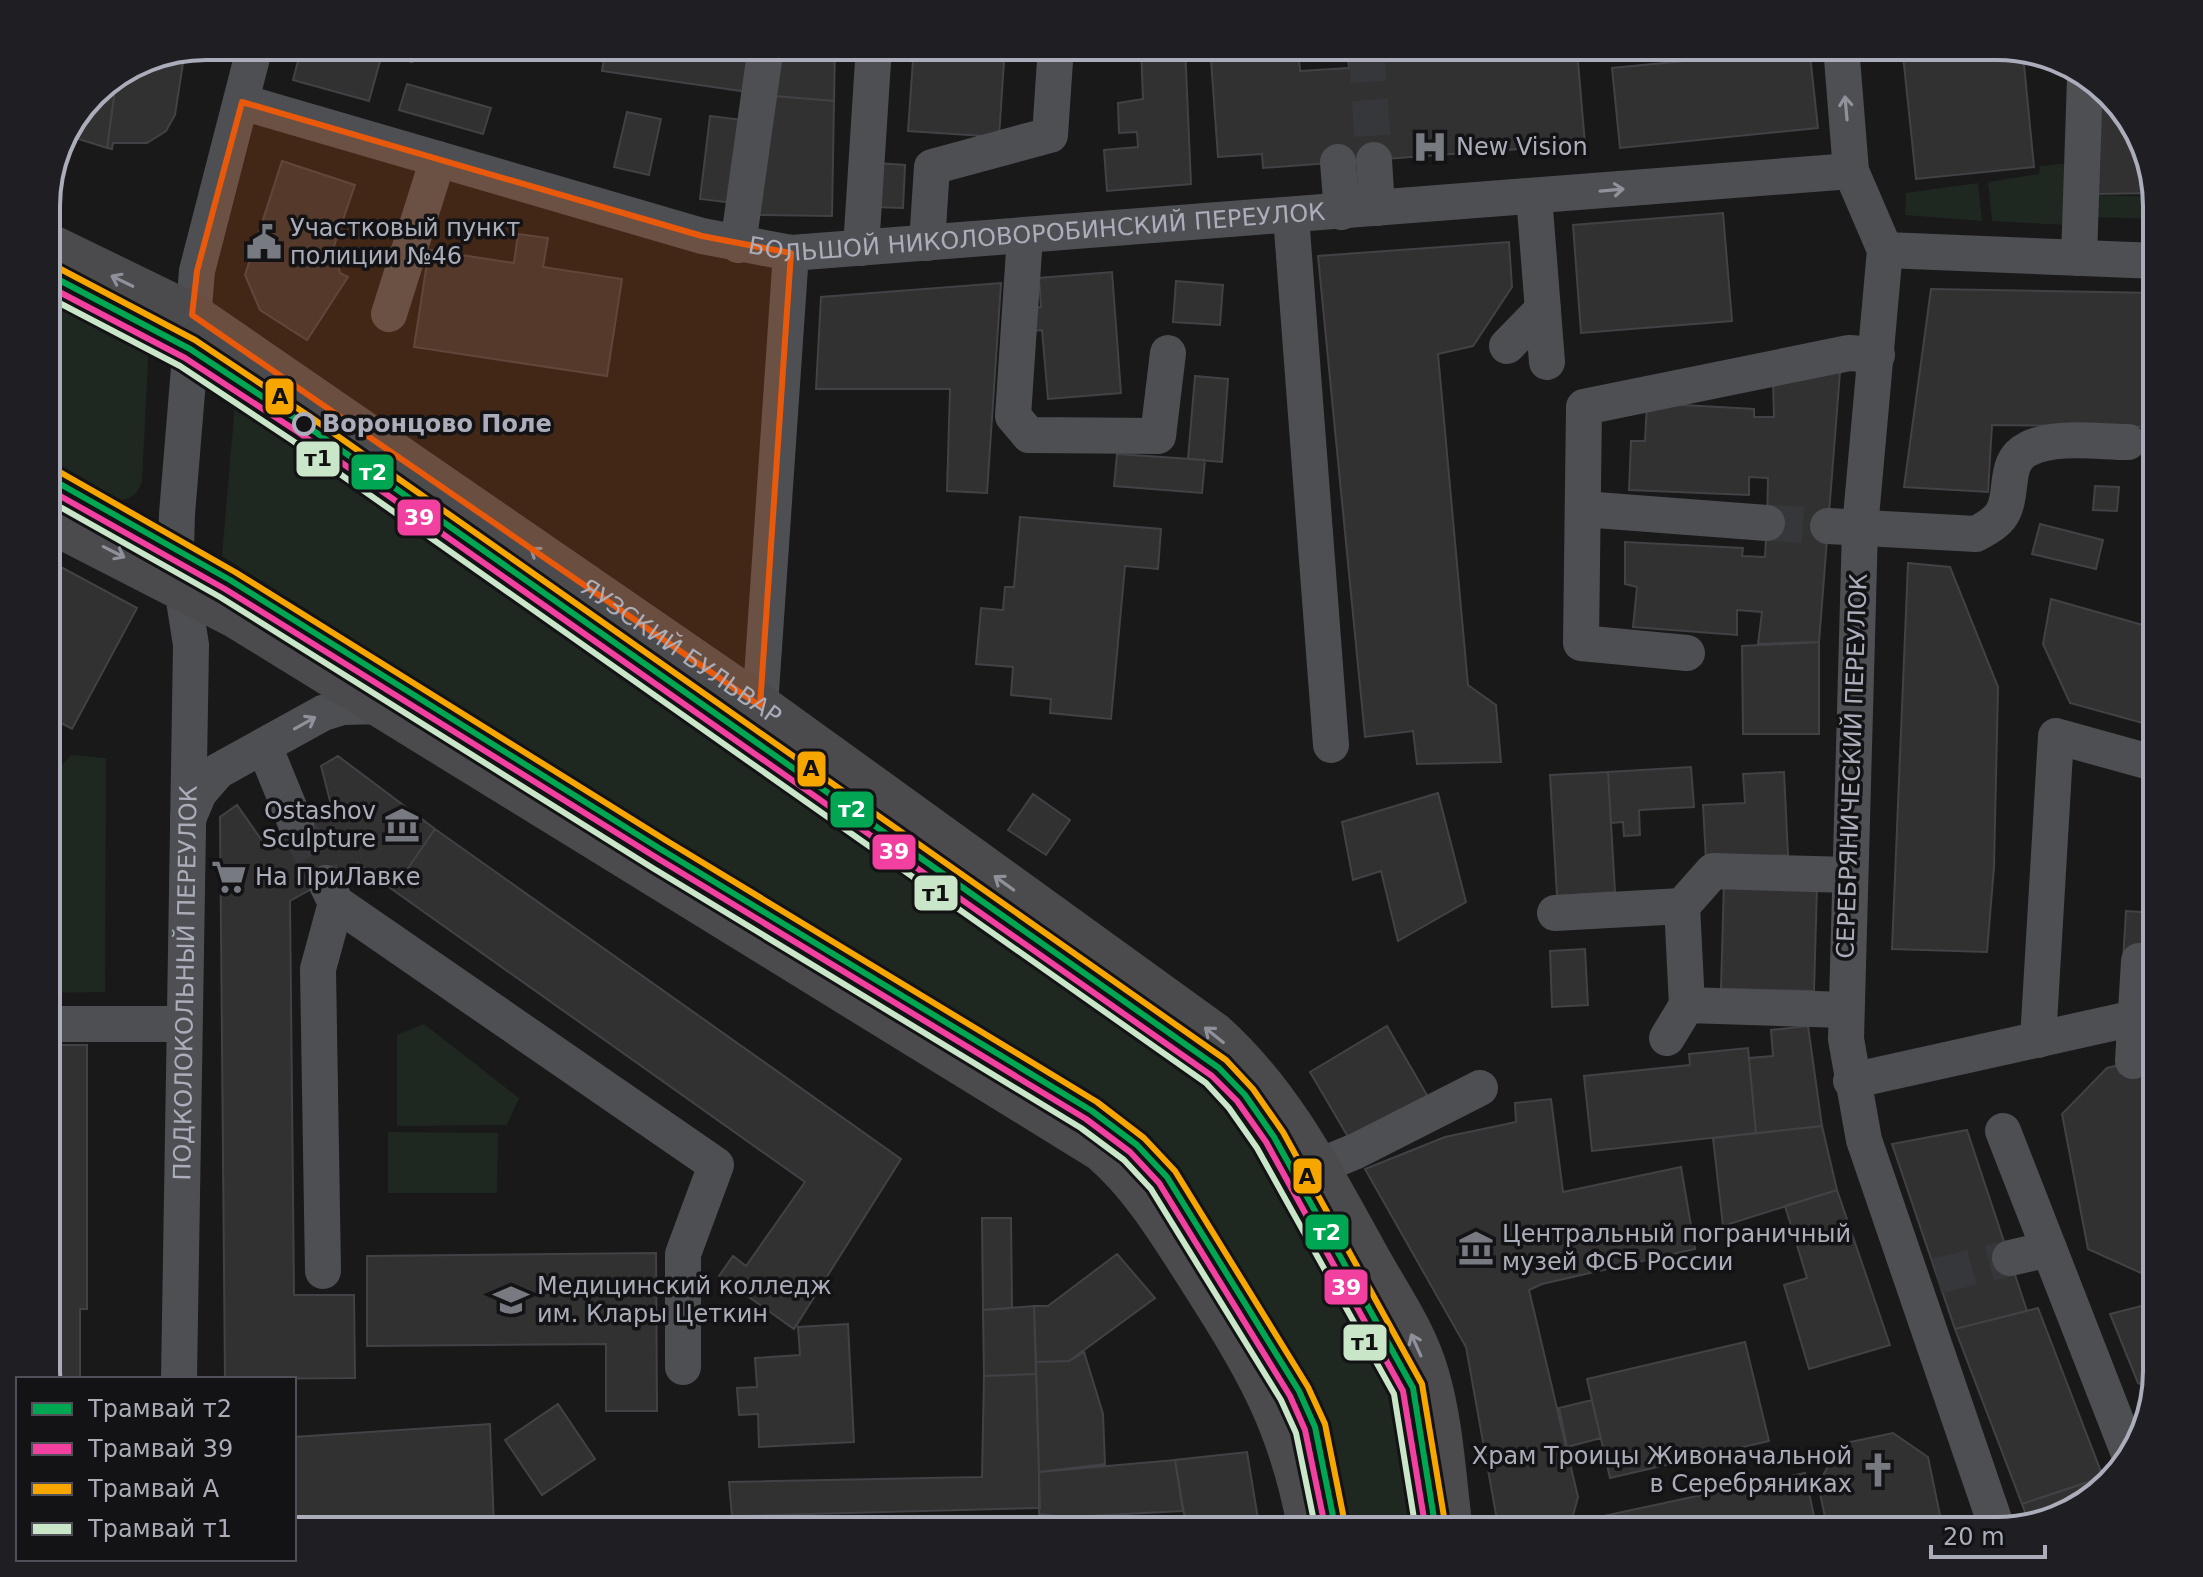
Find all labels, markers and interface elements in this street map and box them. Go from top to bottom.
one-way arrow [1838,96,1853,122]
hospital icon: New Vision [1411,128,1449,166]
place label: New Vision [1456,133,1588,161]
one-way arrow [1598,182,1625,197]
street label: БОЛЬШОЙ НИКОЛОВОРОБИНСКИЙ ПЕРЕУЛОК [746,198,1326,268]
place label: Участковый пункт полиции №46 [290,214,520,270]
public building icon: Участковый пункт полиции №46 [245,223,283,261]
one-way arrow [111,272,135,288]
line badge: А [264,377,295,416]
text: А [271,384,289,409]
place label: Воронцово Поле [322,410,552,438]
marker: Воронцово Поле [293,413,315,435]
line badge: т1 [295,440,341,478]
text: т1 [304,446,332,471]
line badge: т2 [350,453,395,491]
text: т2 [359,460,387,485]
line badge: 39 [396,498,442,537]
text: 39 [404,505,434,530]
one-way arrow [102,545,126,561]
one-way arrow [530,547,552,563]
street label: ЯУЗСКИЙ БУЛЬВАР [575,573,787,731]
street label: СЕРЕБРЯНИЧЕСКИЙ ПЕРЕУЛОК [1830,573,1873,959]
one-way arrow [292,715,316,730]
line badge: А [796,750,827,788]
text: А [802,756,820,781]
street label: ПОДКОЛОКОЛЬНЫЙ ПЕРЕУЛОК [168,785,203,1181]
line badge: т2 [829,790,875,829]
place label: Ostashov Sculpture [262,797,376,853]
text: т2 [838,797,866,822]
museum icon: Ostashov Sculpture [383,806,421,844]
line badge: 39 [871,833,917,871]
text: 39 [879,839,909,864]
supermarket icon: На ПриЛавке [210,858,248,896]
place label: На ПриЛавке [255,863,420,891]
line badge: т1 [913,874,959,912]
one-way arrow [994,874,1015,891]
text: т1 [922,881,950,906]
one-way arrow [1204,1027,1225,1044]
line badge: А [1292,1157,1323,1195]
text: А [1298,1164,1316,1189]
line badge: т2 [1304,1213,1350,1251]
text: т2 [1313,1220,1341,1245]
place label: Центральный пограничный музей ФСБ России [1502,1220,1851,1276]
museum icon: Центральный пограничный музей ФСБ России [1457,1229,1495,1267]
line badge: 39 [1323,1268,1369,1306]
place label: Медицинский колледж им. Клары Цеткин [537,1272,832,1328]
text: 39 [1331,1275,1361,1300]
school or university icon: Медицинский колледж им. Клары Цеткин [492,1281,530,1319]
line badge: т1 [1342,1323,1388,1362]
text: т1 [1351,1330,1379,1355]
one-way arrow [1407,1333,1422,1358]
legend [16,1377,296,1561]
text: Трамвай т2 [87,1395,232,1423]
text: Трамвай 39 [87,1435,233,1463]
place label: Храм Троицы Живоначальной в Серебряниках [1472,1442,1852,1498]
church icon: Храм Троицы Живоначальной в Серебряниках [1859,1451,1897,1489]
text: Трамвай А [87,1475,220,1503]
scale bar [1931,1509,2045,1559]
text: Трамвай т1 [87,1515,232,1543]
text: 20 m [1943,1523,2005,1551]

